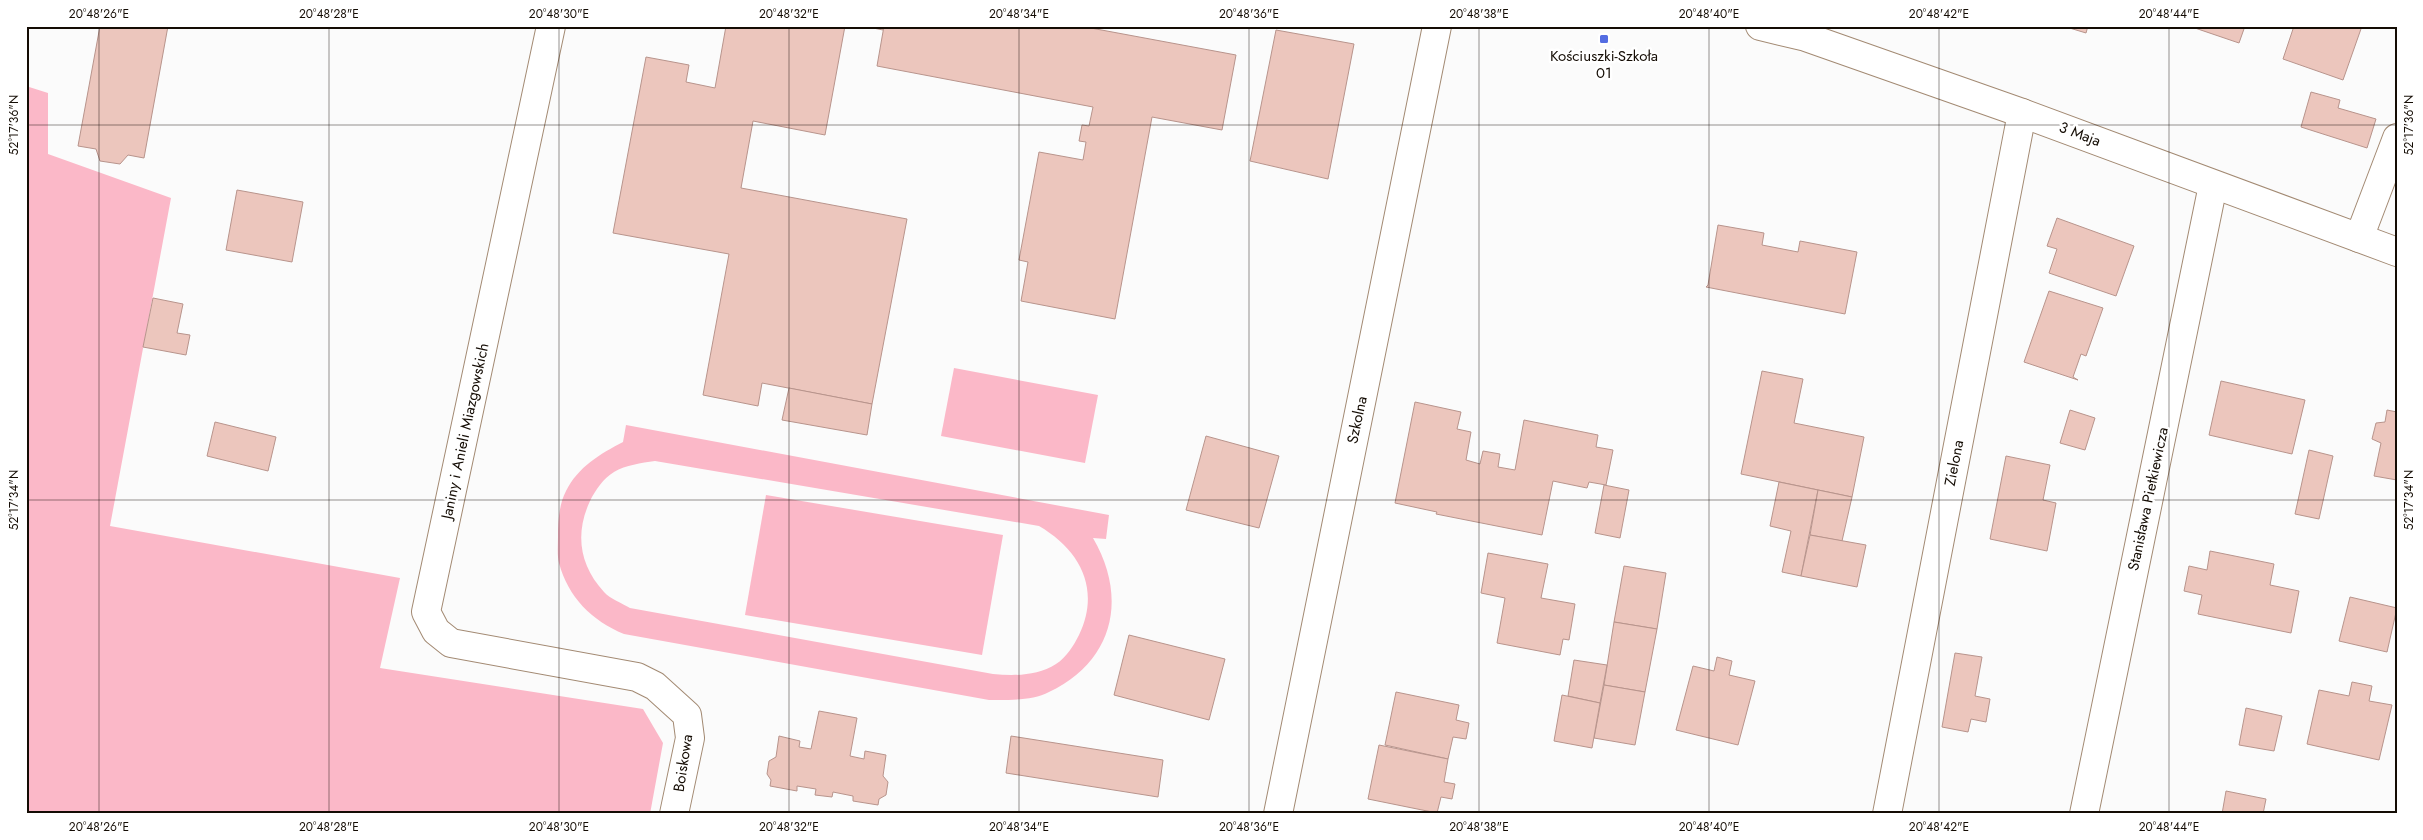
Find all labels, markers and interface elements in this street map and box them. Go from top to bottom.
text: 20°48'26"E [69,5,129,23]
text: 20°48'28"E [299,5,359,23]
text: 20°48'30"E [529,5,589,23]
text: 20°48'32"E [759,5,819,23]
text: 20°48'34"E [989,5,1049,23]
text: 20°48'36"E [1219,5,1279,23]
text: 20°48'38"E [1449,5,1509,23]
text: 20°48'40"E [1679,5,1739,23]
text: 20°48'42"E [1909,5,1969,23]
text: 20°48'44"E [2139,5,2199,23]
marker: Kościuszki-Szkoła 01 [1598,33,1610,45]
place label: Kościuszki-Szkoła 01 [1550,45,1658,84]
text: 52°17'36"N [5,95,23,155]
text: 52°17'36"N [2400,95,2418,155]
street label: 3 Maja [2056,116,2104,152]
street label: Janiny i Anieli Miazgowskich [435,341,494,523]
street label: Szkolna [1341,394,1373,446]
street label: Stanisława Pietkiewicza [2122,425,2174,573]
street label: Zielona [1939,438,1969,488]
text: 52°17'34"N [5,470,23,530]
text: 52°17'34"N [2400,470,2418,530]
street label: Boiskowa [668,733,698,793]
text: 20°48'26"E [69,818,129,836]
text: 20°48'28"E [299,818,359,836]
text: 20°48'30"E [529,818,589,836]
text: 20°48'32"E [759,818,819,836]
text: 20°48'34"E [989,818,1049,836]
text: 20°48'36"E [1219,818,1279,836]
text: 20°48'38"E [1449,818,1509,836]
text: 20°48'40"E [1679,818,1739,836]
text: 20°48'42"E [1909,818,1969,836]
text: 20°48'44"E [2139,818,2199,836]

